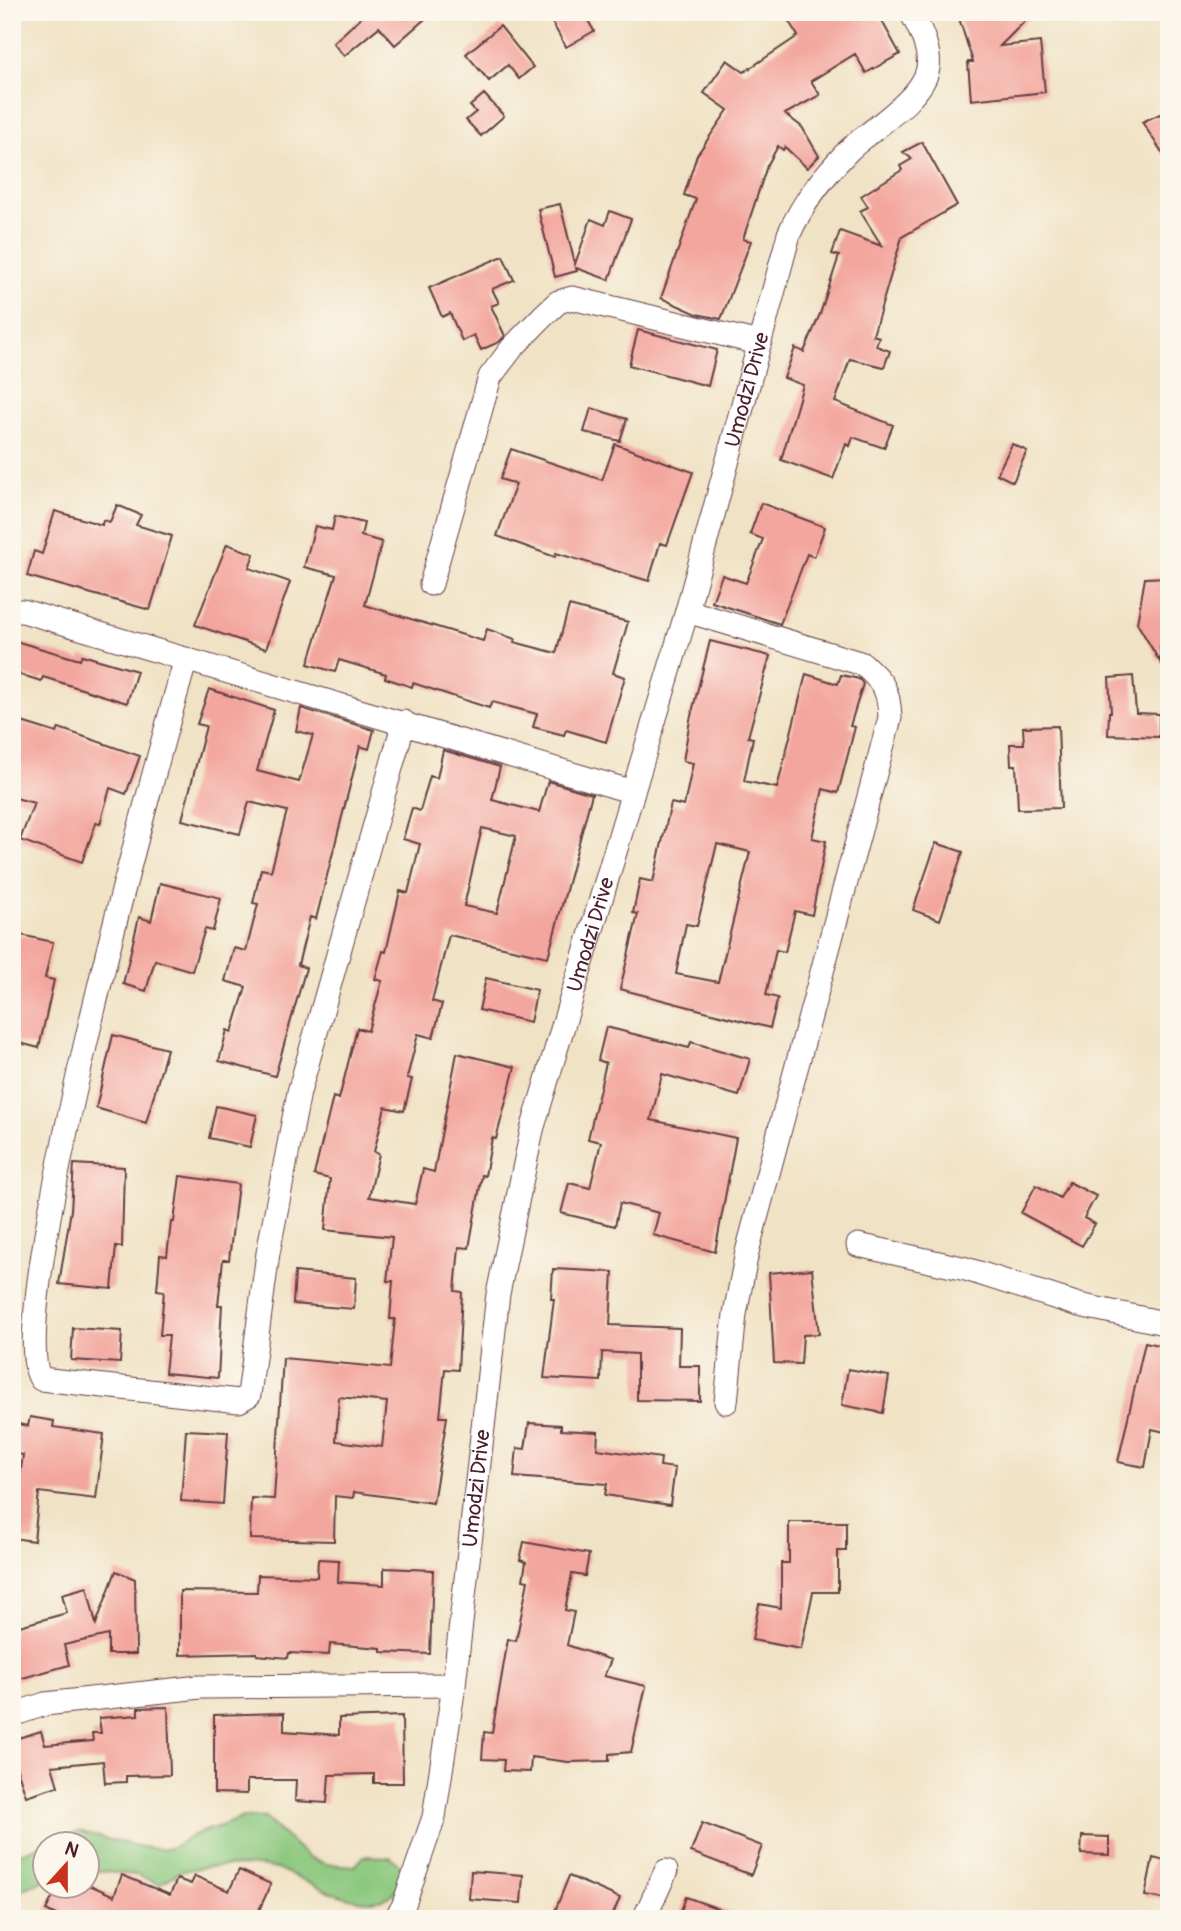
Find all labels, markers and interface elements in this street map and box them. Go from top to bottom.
street label: Umodzi Drive [718,328,776,450]
street label: Umodzi Drive [560,873,620,995]
street label: Umodzi Drive [456,1427,496,1549]
north arrow [32,1829,102,1899]
text: N [61,1837,82,1864]

